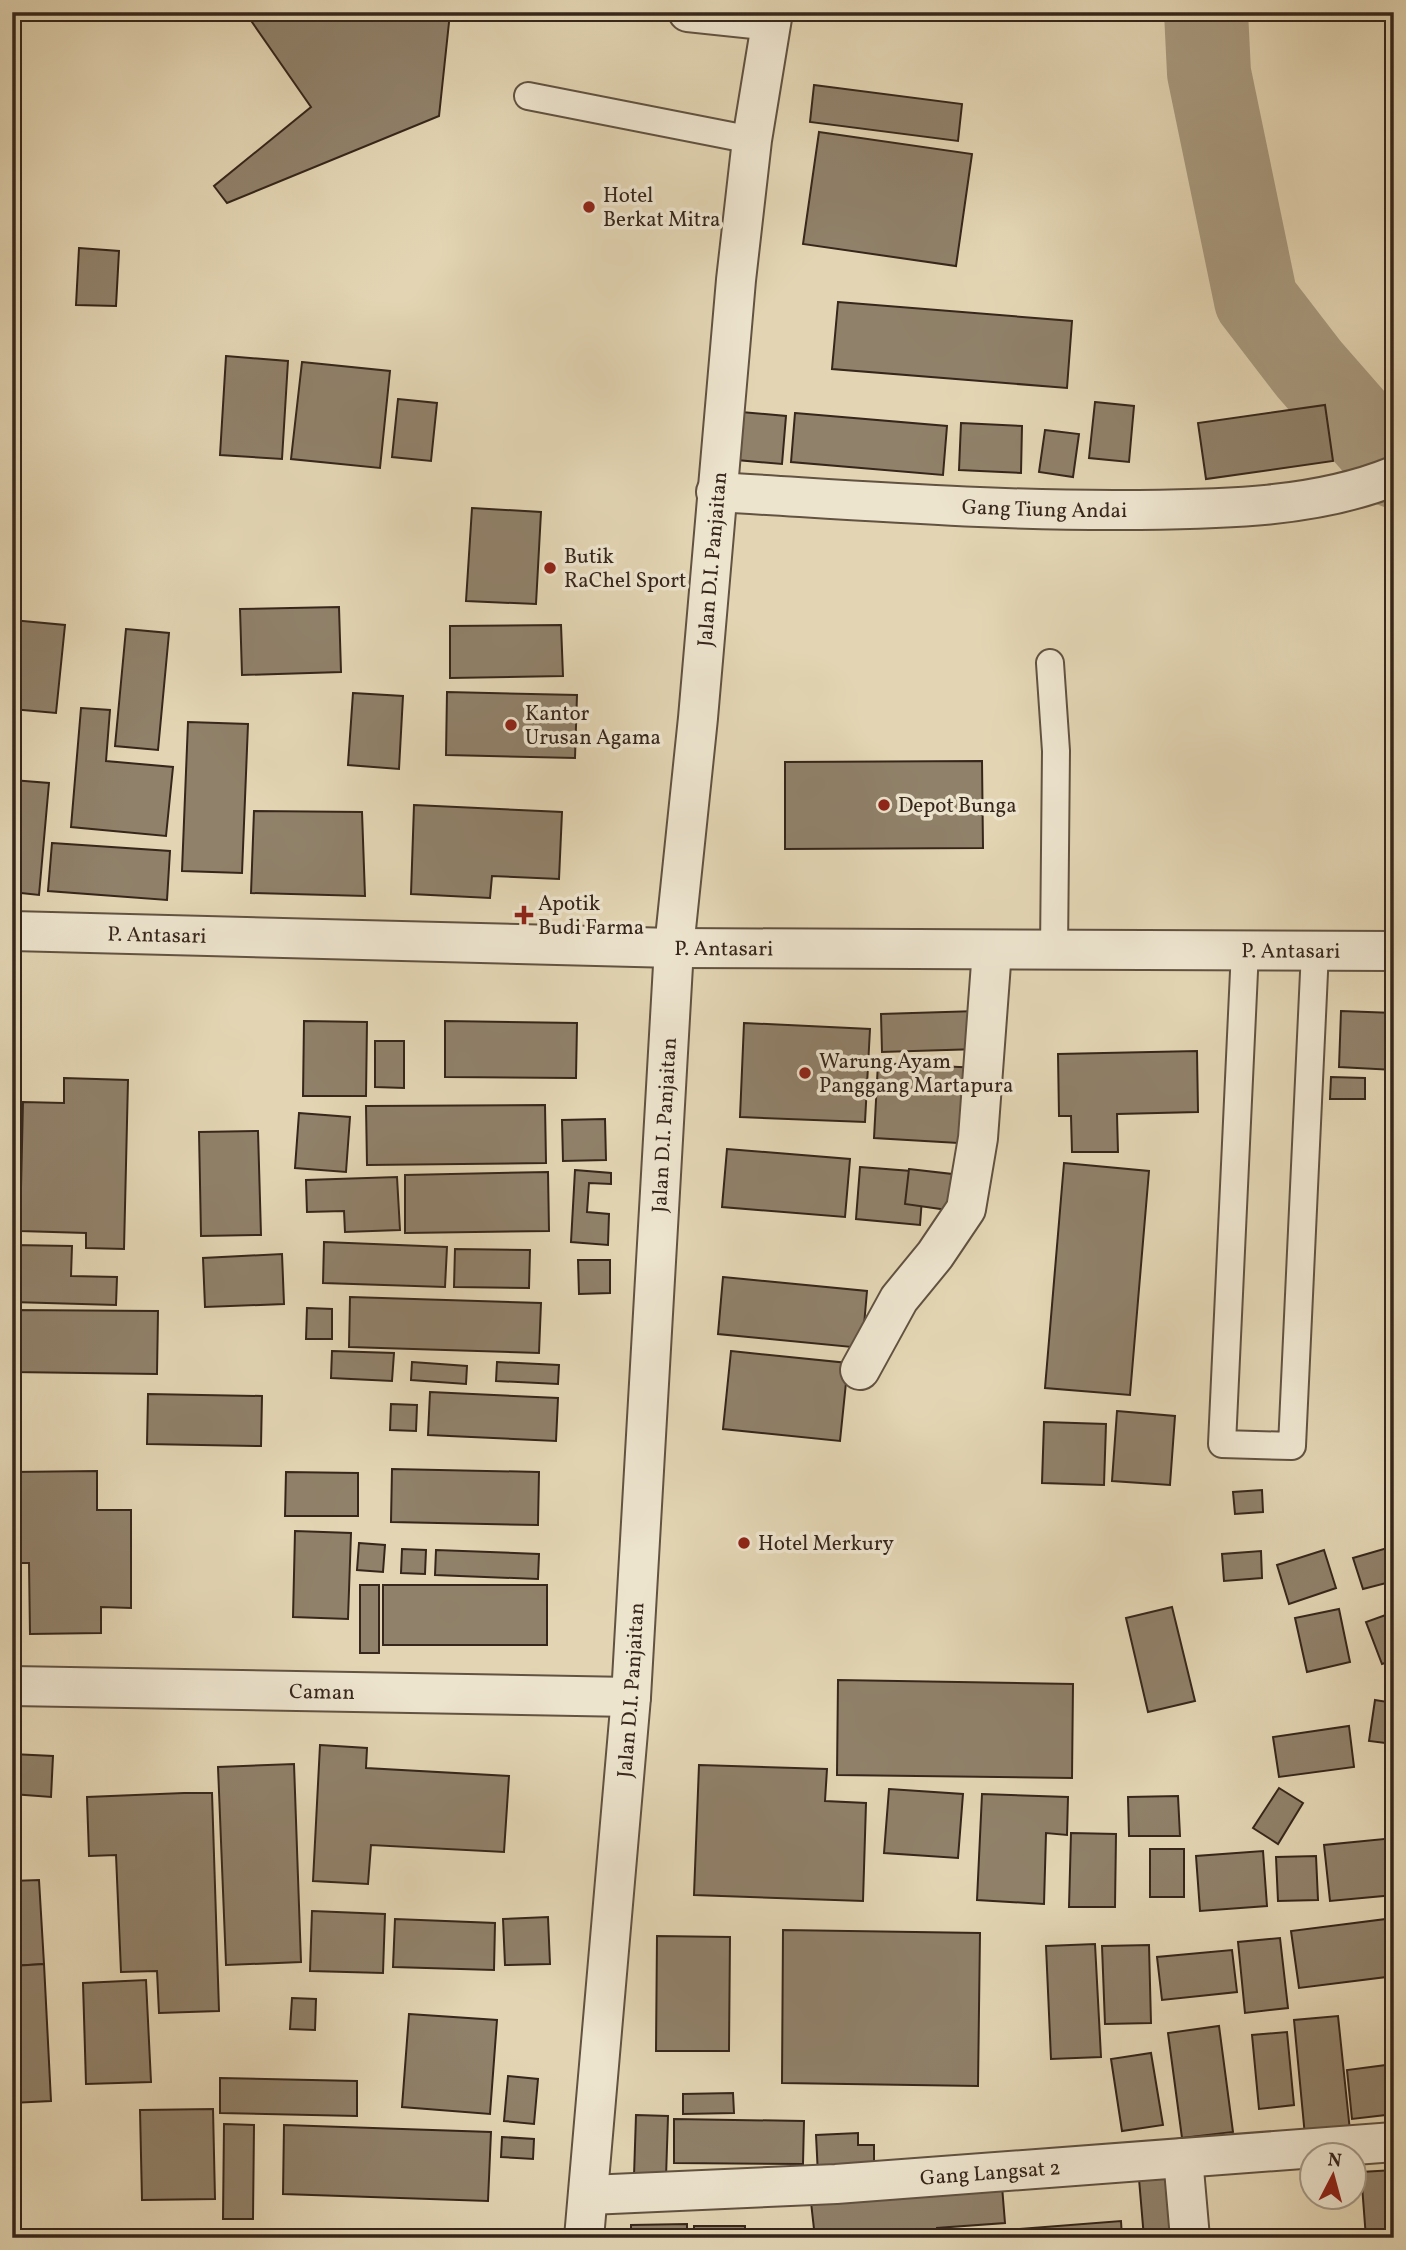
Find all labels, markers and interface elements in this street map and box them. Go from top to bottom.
place label: Hotel Berkat Mitra [603,182,721,235]
marker: Hotel Berkat Mitra [581,199,597,215]
street label: Jalan D.I. Panjaitan [691,470,735,648]
street label: Gang Tiung Andai [961,493,1127,526]
place label: Butik RaChel Sport [564,543,686,596]
marker: Butik RaChel Sport [542,560,558,576]
place label: Kantor Urusan Agama [525,700,661,753]
marker: Kantor Urusan Agama [503,717,519,733]
place label: Depot Bunga [898,792,1017,821]
marker: Depot Bunga [876,797,892,813]
place label: Apotik Budi Farma [538,890,644,943]
marker: Apotik Budi Farma [516,907,532,923]
street label: P. Antasari [107,920,207,952]
street label: P. Antasari [674,935,773,964]
street label: P. Antasari [1241,937,1340,967]
street label: Jalan D.I. Panjaitan [646,1037,685,1214]
place label: Warung Ayam Panggang Martapura [819,1048,1013,1101]
marker: Warung Ayam Panggang Martapura [797,1065,813,1081]
place label: Hotel Merkury [758,1530,895,1559]
marker: Hotel Merkury [736,1535,752,1551]
street label: Jalan D.I. Panjaitan [611,1602,652,1779]
street label: Caman [289,1678,355,1708]
north arrow [1298,2142,1368,2212]
text: N [1326,2147,1343,2175]
street label: Gang Langsat 2 [919,2154,1062,2194]

